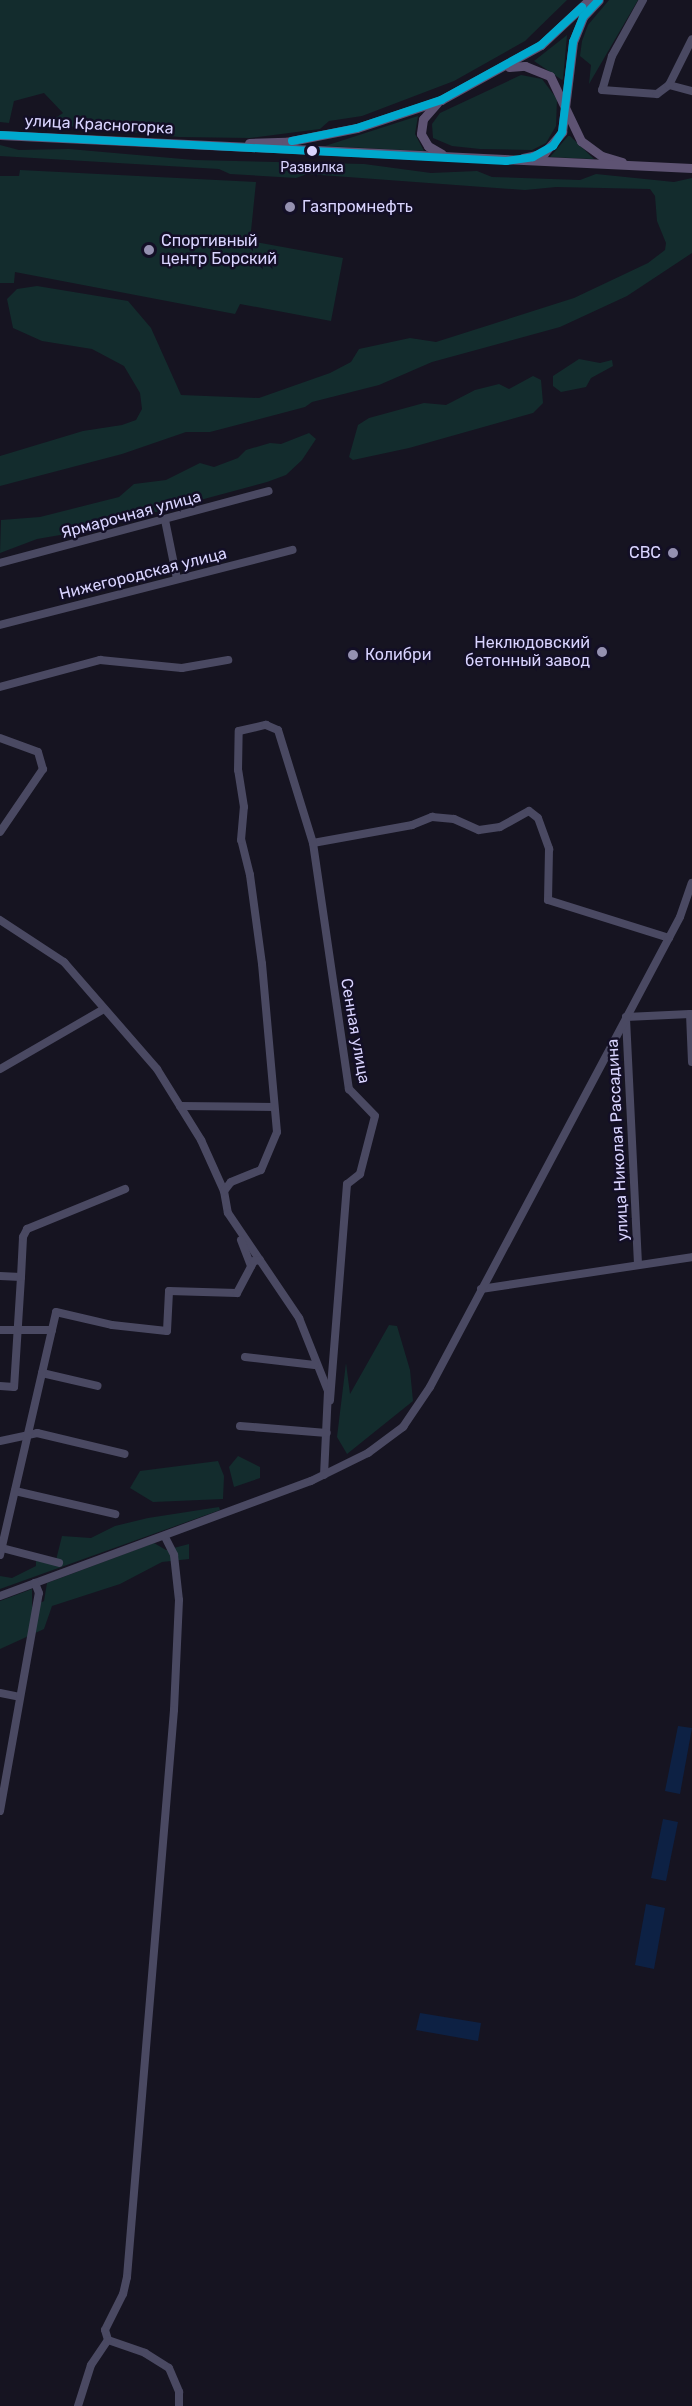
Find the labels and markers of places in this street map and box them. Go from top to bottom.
marker: Развилка [306,145,318,157]
place label: Развилка [280,160,344,176]
place label: Газпромнефть [302,197,413,217]
marker: Газпромнефть [283,200,297,214]
place label: Спортивный центр Борский [161,231,277,269]
marker: Спортивный центр Борский [142,243,156,257]
place label: СВС [629,543,661,563]
marker: СВС [666,546,680,560]
place label: Неклюдовский бетонный завод [465,633,590,671]
place label: Колибри [365,645,431,665]
marker: Неклюдовский бетонный завод [595,645,609,659]
marker: Колибри [346,648,360,662]

